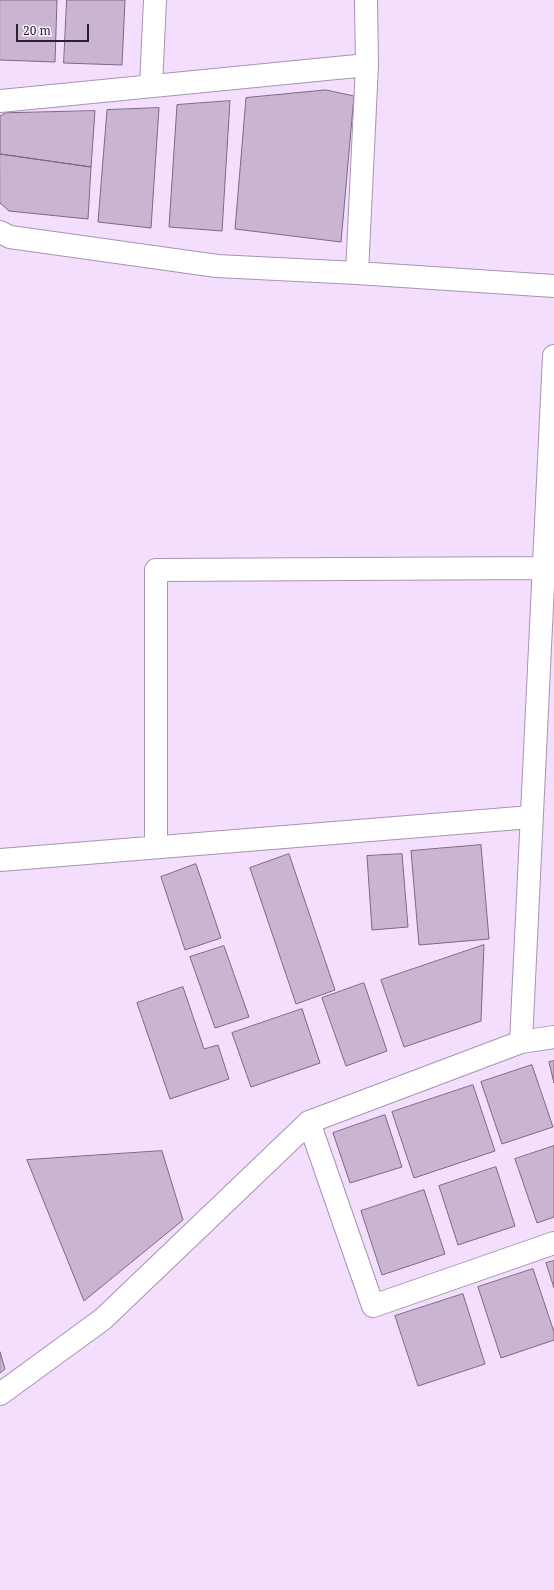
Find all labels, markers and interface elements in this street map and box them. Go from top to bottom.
scale bar [18,16,91,42]
text: 20 m [23,22,51,39]

